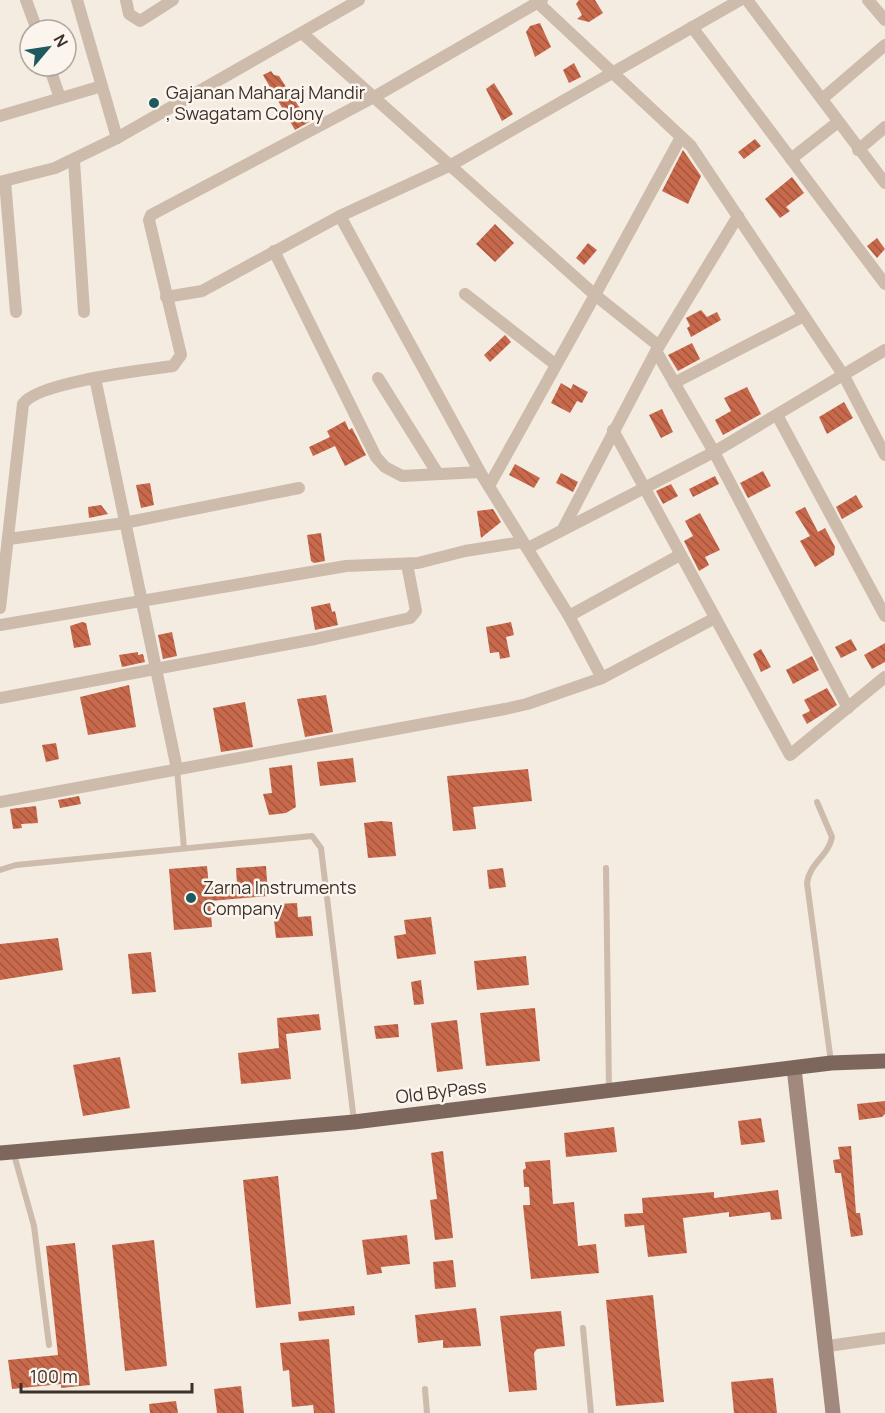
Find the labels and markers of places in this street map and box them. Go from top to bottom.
place label: Gajanan Maharaj Mandir , Swagatam Colony [166,80,366,125]
marker: Gajanan Maharaj Mandir , Swagatam Colony [147,96,161,110]
place label: Zarna Instruments Company [203,875,356,920]
marker: Zarna Instruments Company [184,891,198,905]

